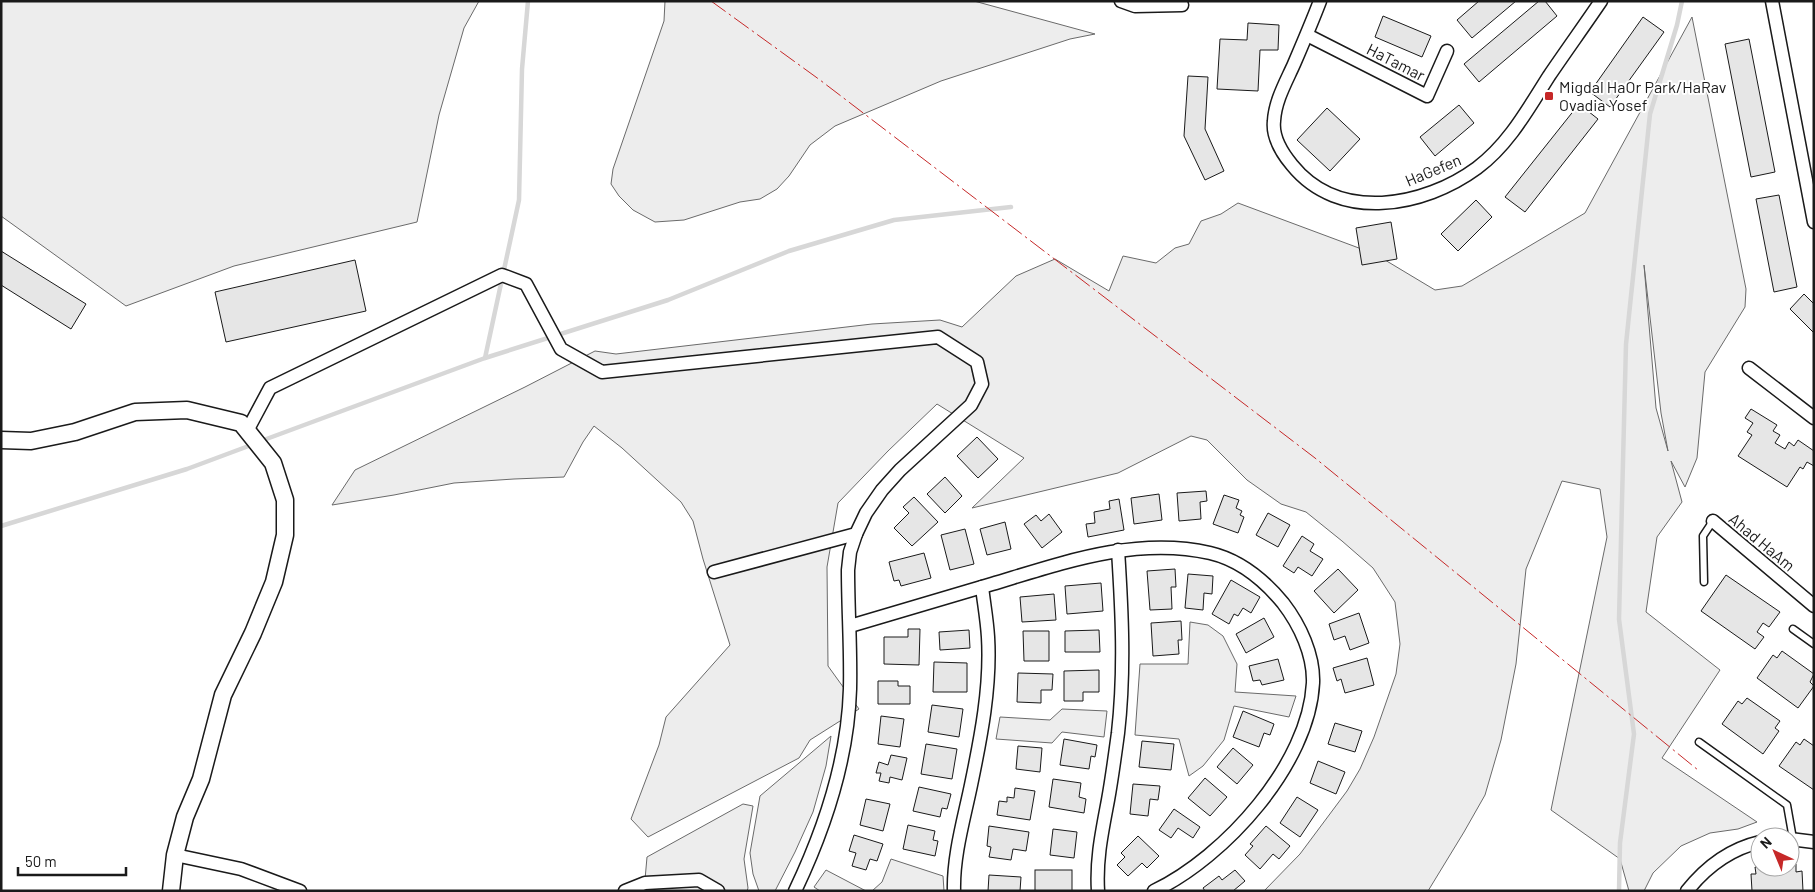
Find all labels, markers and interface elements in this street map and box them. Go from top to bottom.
street label: HaTamar [1364,39,1429,84]
place label: Migdal HaOr Park/HaRav Ovadia Yosef [1559,77,1727,114]
marker: Migdal HaOr Park/HaRav Ovadia Yosef [1543,90,1555,102]
street label: HaGefen [1402,149,1464,190]
street label: Ahad HaAm [1726,509,1799,575]
north arrow [1750,827,1800,877]
text: N [1756,833,1775,852]
scale bar [18,844,125,876]
text: 50 m [25,852,57,870]

